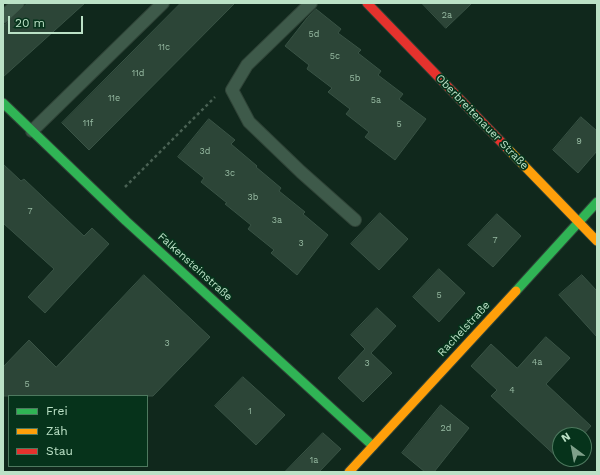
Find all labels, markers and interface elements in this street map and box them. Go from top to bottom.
scale bar [10,8,85,34]
house number: 2a [442,10,452,20]
text: 20 m [15,16,45,30]
house number: 5d [309,29,319,39]
house number: 11c [158,42,170,52]
house number: 5c [330,51,340,61]
house number: 11d [132,68,144,78]
street label: Oberbreitenauer Straße [433,72,531,172]
house number: 5b [350,73,360,83]
house number: 11e [108,93,120,103]
house number: 5a [371,95,381,105]
house number: 11f [83,118,93,128]
house number: 5 [396,119,402,129]
house number: 9 [576,136,582,146]
house number: 3d [200,146,210,156]
house number: 3c [225,168,235,178]
house number: 3b [248,192,258,202]
house number: 7 [27,206,33,216]
house number: 3a [272,215,282,225]
street label: Falkensteinstraße [155,230,235,304]
house number: 7 [492,235,498,245]
house number: 3 [298,238,304,248]
house number: 5 [436,290,442,300]
street label: Rachelstraße [435,299,493,359]
house number: 3 [164,338,170,348]
house number: 4a [532,357,542,367]
house number: 3 [364,358,370,368]
house number: 5 [24,379,30,389]
house number: 4 [509,385,515,395]
legend [8,395,148,467]
text: Frei [46,404,68,418]
house number: 1 [248,406,252,416]
house number: 2d [441,423,451,433]
text: Zäh [46,424,68,438]
north arrow [552,427,592,467]
text: N [559,430,573,445]
text: Stau [46,444,73,458]
house number: 1a [310,455,318,465]

